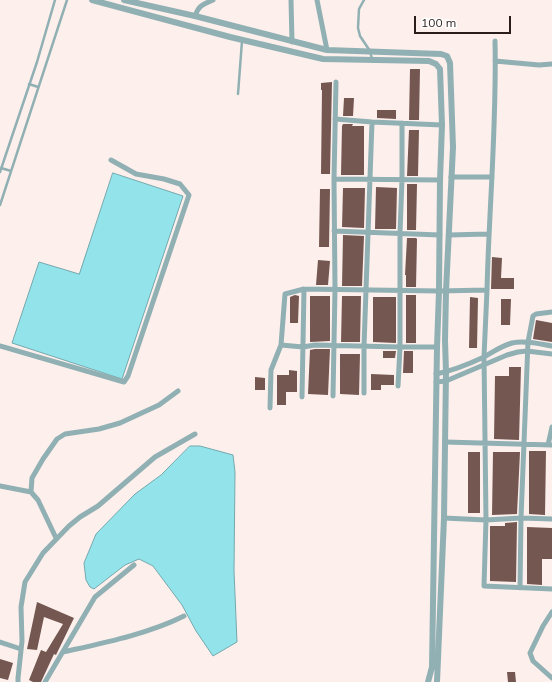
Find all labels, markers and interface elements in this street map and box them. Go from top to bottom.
scale bar [416,8,513,34]
text: 100 m [421,15,456,30]

